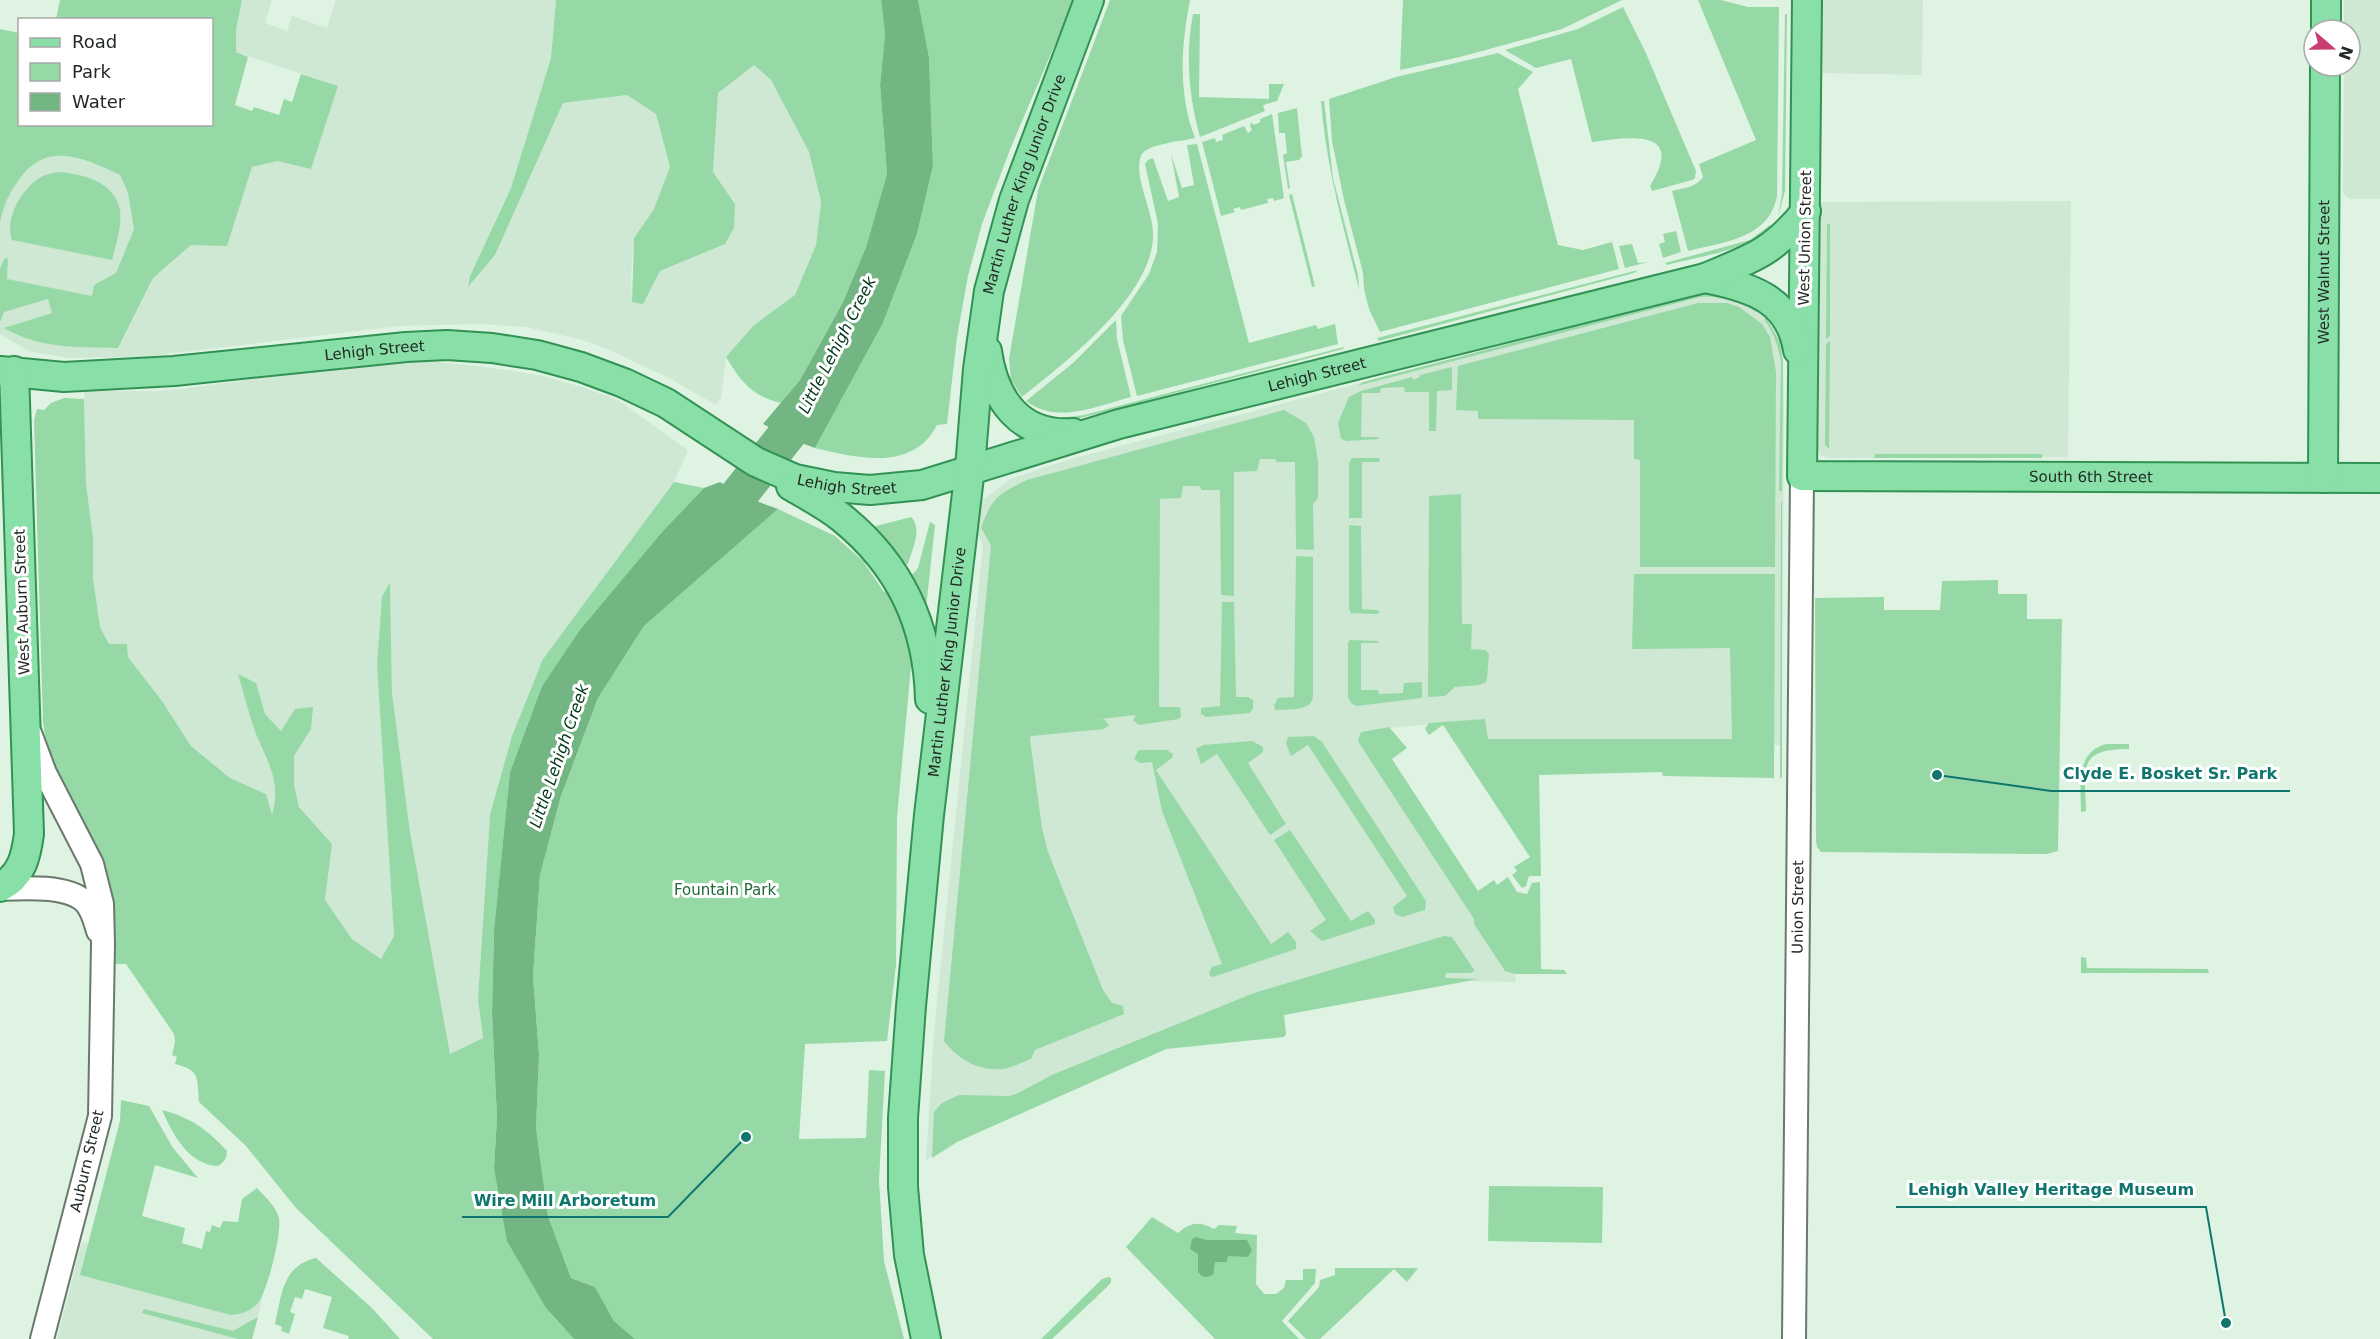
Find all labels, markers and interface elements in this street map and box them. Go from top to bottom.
legend [18,18,213,126]
north arrow [2302,18,2362,78]
text: Road [72,31,117,52]
text: N [2334,43,2357,63]
text: Park [72,61,111,82]
street label: Martin Luther King Junior Drive [979,72,1069,297]
text: Water [72,91,126,112]
street label: West Union Street [1795,170,1815,306]
street label: West Walnut Street [2315,200,2333,344]
water label: Little Lehigh Creek [794,273,880,416]
street label: Lehigh Street [324,337,425,364]
street label: Lehigh Street [1266,354,1368,396]
street label: South 6th Street [2029,468,2153,486]
street label: Lehigh Street [795,471,898,499]
street label: West Auburn Street [10,529,34,675]
street label: Martin Luther King Junior Drive [925,546,970,778]
water label: Little Lehigh Creek [525,681,593,830]
callout: Clyde E. Bosket Sr. Park [2051,757,2290,791]
text: Clyde E. Bosket Sr. Park [2063,764,2278,783]
street label: Union Street [1789,860,1807,954]
park label: Fountain Park [674,881,776,899]
street label: Auburn Street [66,1108,108,1214]
callout: Lehigh Valley Heritage Museum [1896,1173,2206,1207]
text: Lehigh Valley Heritage Museum [1908,1180,2194,1199]
callout: Wire Mill Arboretum [462,1183,668,1217]
text: Wire Mill Arboretum [474,1191,656,1210]

